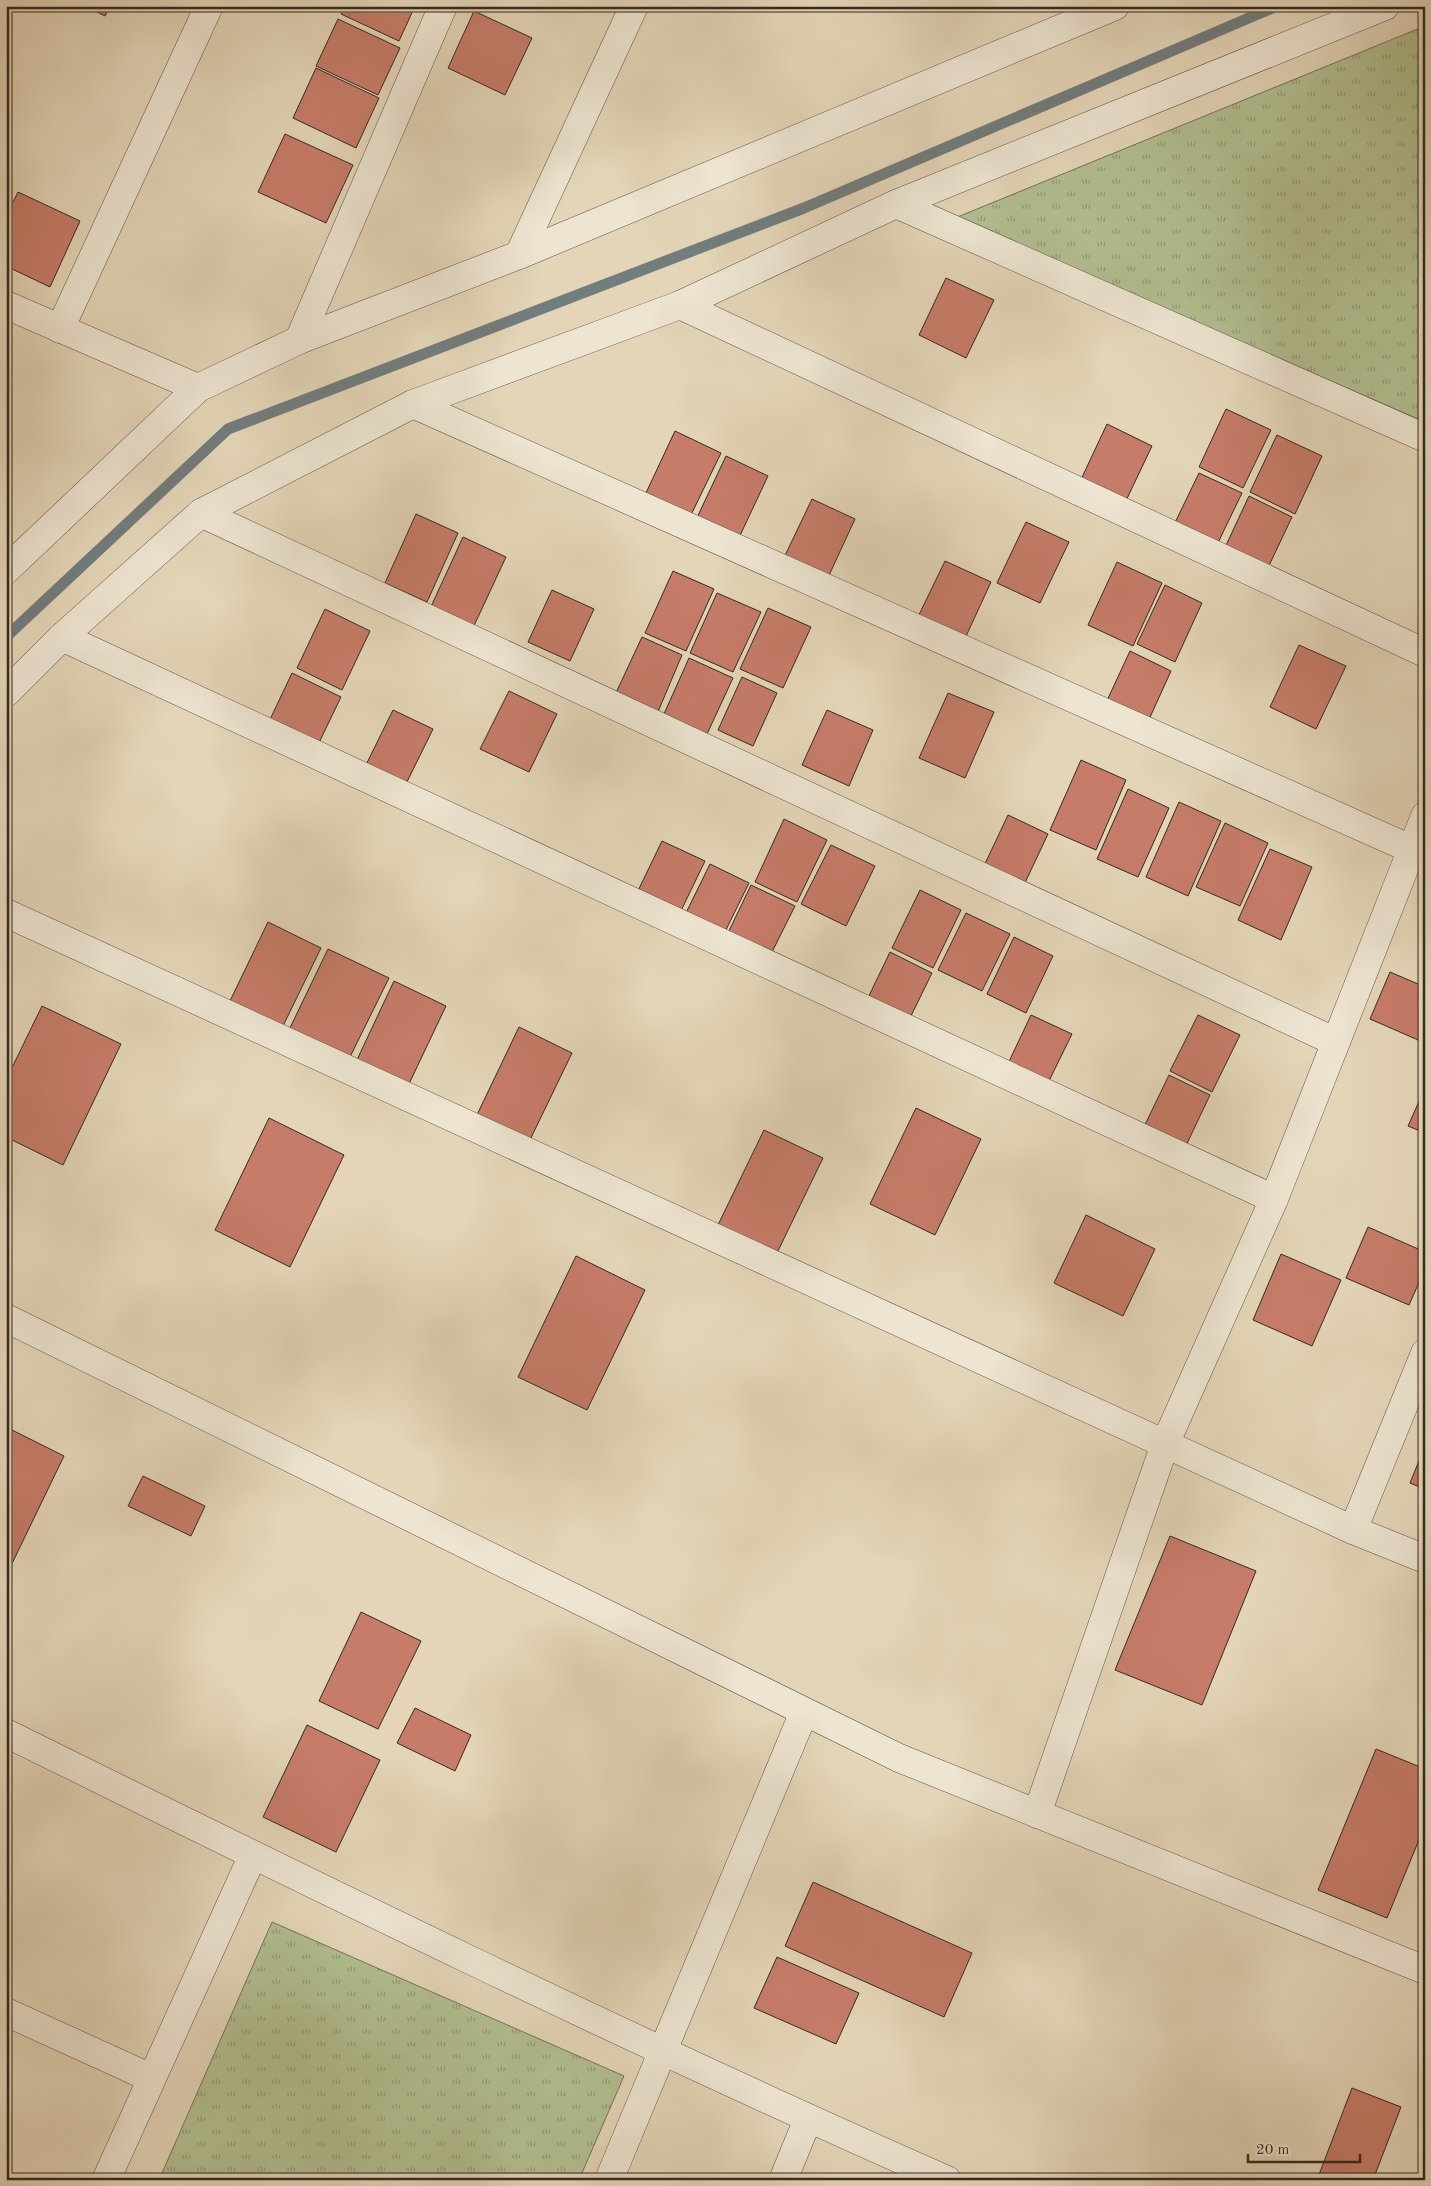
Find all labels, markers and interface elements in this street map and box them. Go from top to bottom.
scale bar [1248,2131,1361,2163]
text: 20 m [1256,2143,1290,2158]

